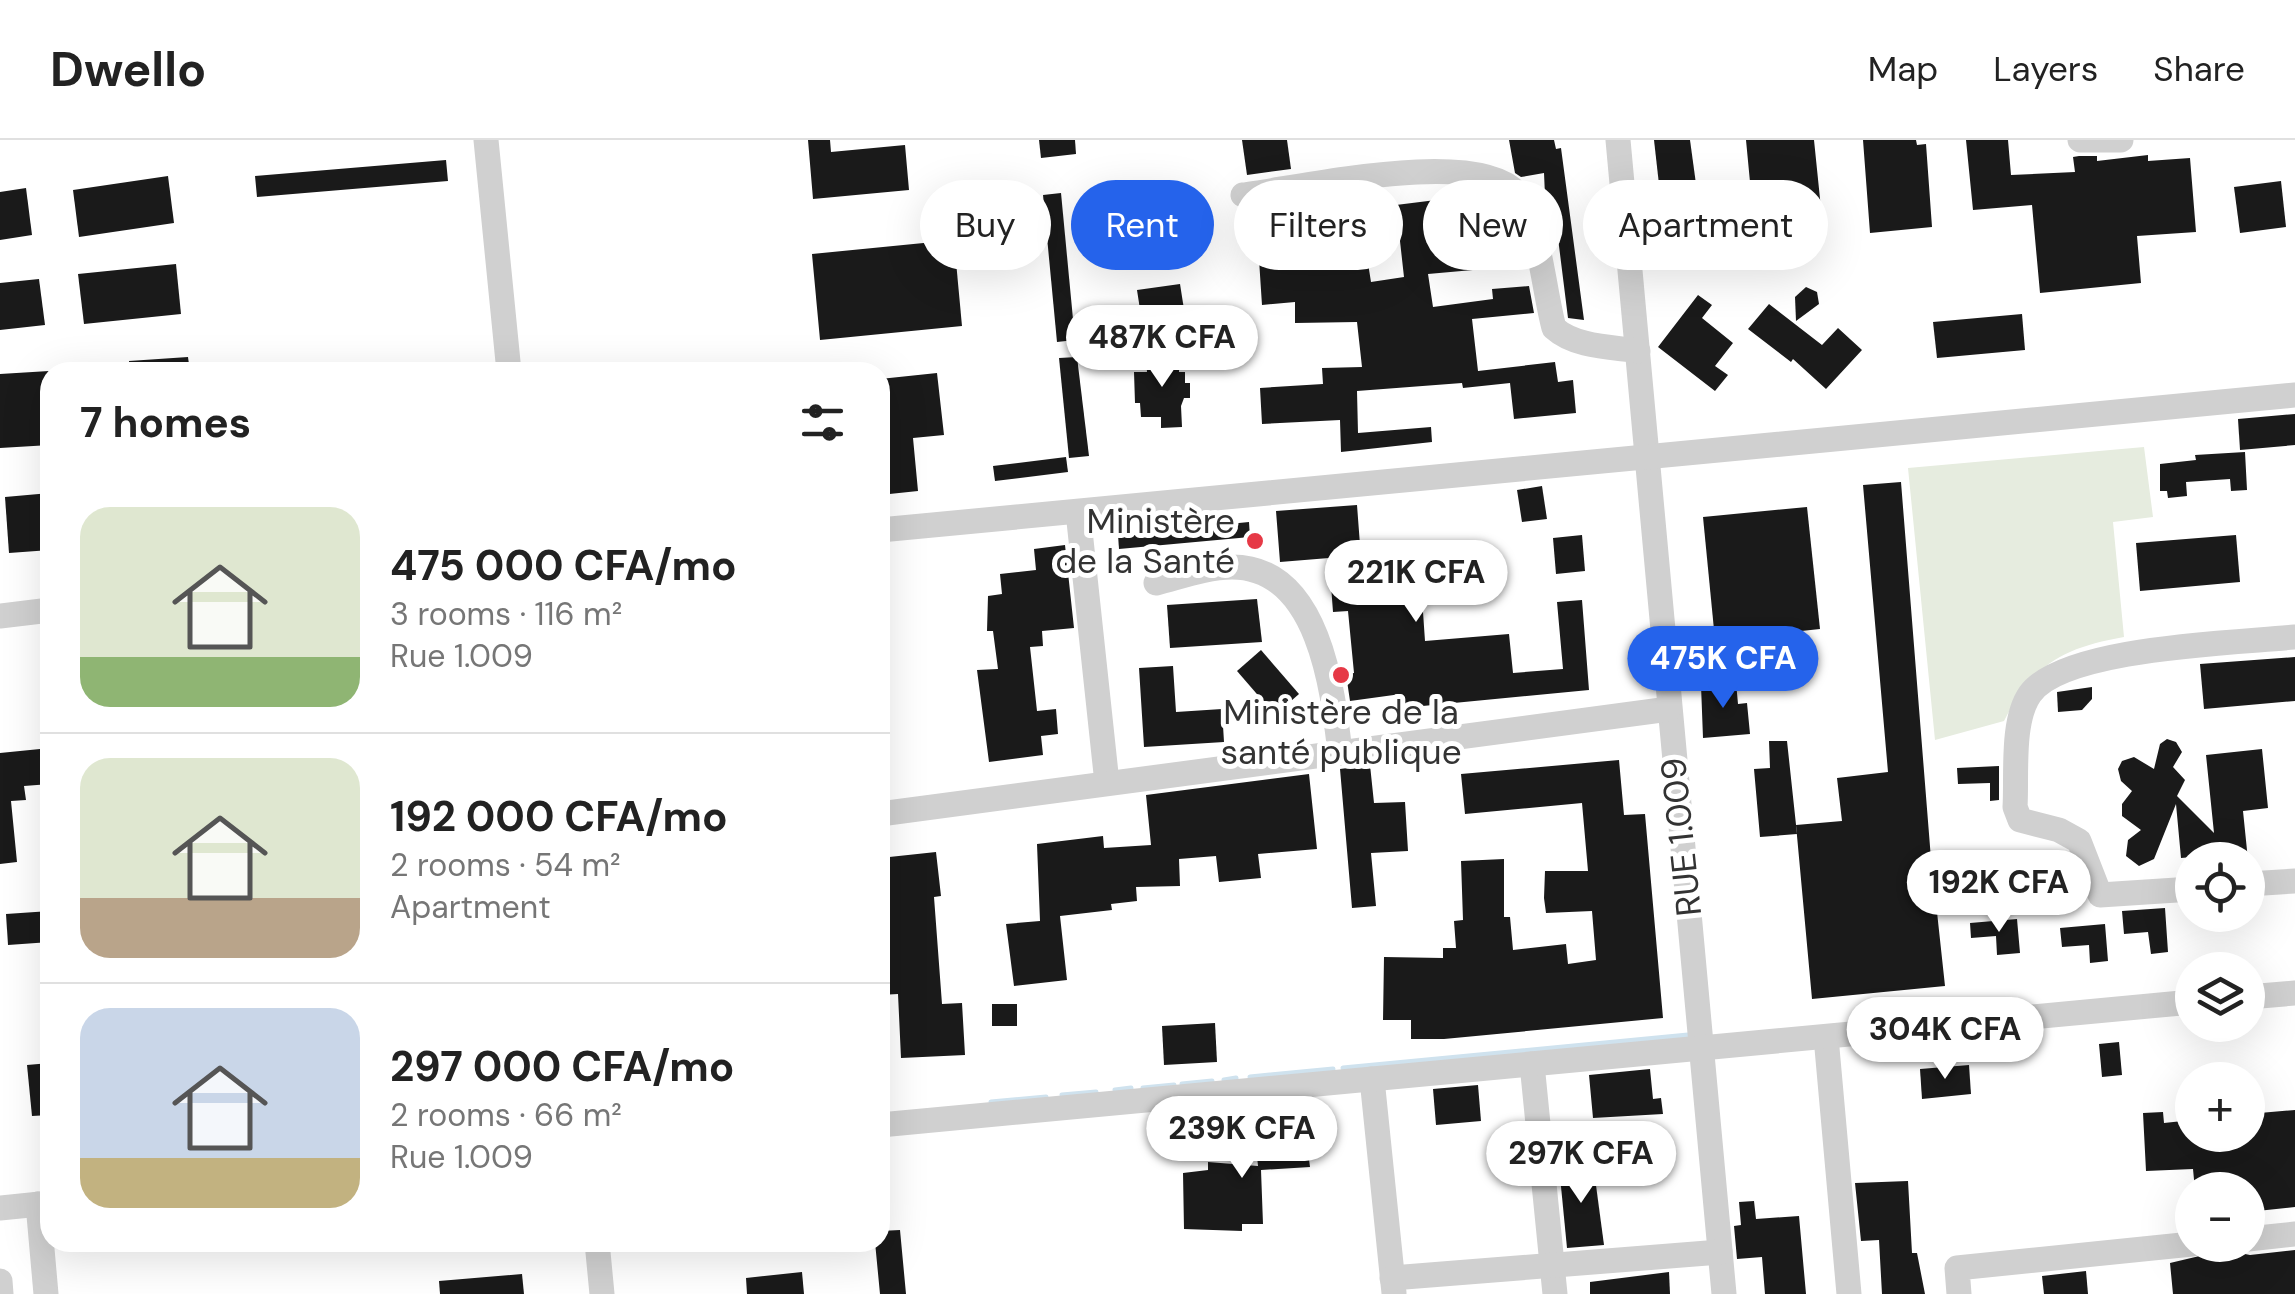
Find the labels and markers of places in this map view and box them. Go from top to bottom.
pin: 487K CFA [1059,305,1265,390]
place label: Ministère de la Santé [1055,498,1235,584]
marker: Ministère de la Santé [1244,530,1266,552]
pin: 221K CFA [1313,540,1519,625]
pin: 475K CFA [1620,626,1826,711]
marker: Ministère de la santé publique [1330,664,1352,686]
place label: Ministère de la santé publique [1220,689,1462,775]
pin: 192K CFA [1896,850,2102,935]
pin: 304K CFA [1842,997,2048,1082]
pin: 239K CFA [1139,1096,1345,1181]
pin: 297K CFA [1478,1121,1684,1206]

